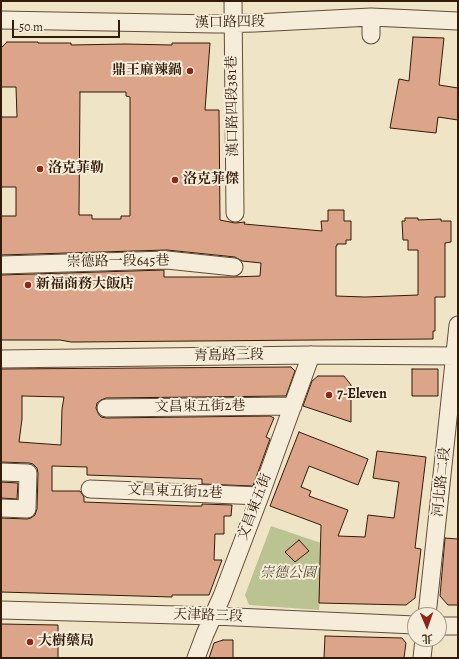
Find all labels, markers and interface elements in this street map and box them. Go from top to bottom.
scale bar [14,12,122,38]
street label: 漢口路四段 [195,14,265,32]
text: 50 m [19,19,43,35]
street label: 漢口路四段381巷 [224,55,242,157]
place label: 鼎王麻辣鍋 [112,63,182,79]
marker: 鼎王麻辣鍋 [185,66,195,76]
place label: 洛克菲勒 [48,161,104,177]
marker: 洛克菲勒 [35,164,45,174]
place label: 洛克菲傑 [183,172,239,188]
marker: 洛克菲傑 [170,175,180,185]
street label: 崇德路一段645巷 [66,253,170,271]
place label: 新福商務大飯店 [36,277,134,293]
marker: 新福商務大飯店 [23,280,33,290]
street label: 青島路三段 [194,347,264,365]
place label: 7-Eleven [337,387,387,403]
marker: 7-Eleven [324,390,334,400]
street label: 文昌東五街2巷 [155,398,245,416]
street label: 河北路二段 [430,446,454,518]
street label: 文昌東五街 [235,471,275,543]
street label: 文昌東五街12巷 [127,482,223,502]
park label: 崇德公園 [260,566,316,582]
street label: 天津路三段 [173,606,243,626]
north arrow [407,607,447,647]
text: 北 [422,631,433,646]
place label: 大樹藥局 [38,634,94,650]
marker: 大樹藥局 [25,637,35,647]

